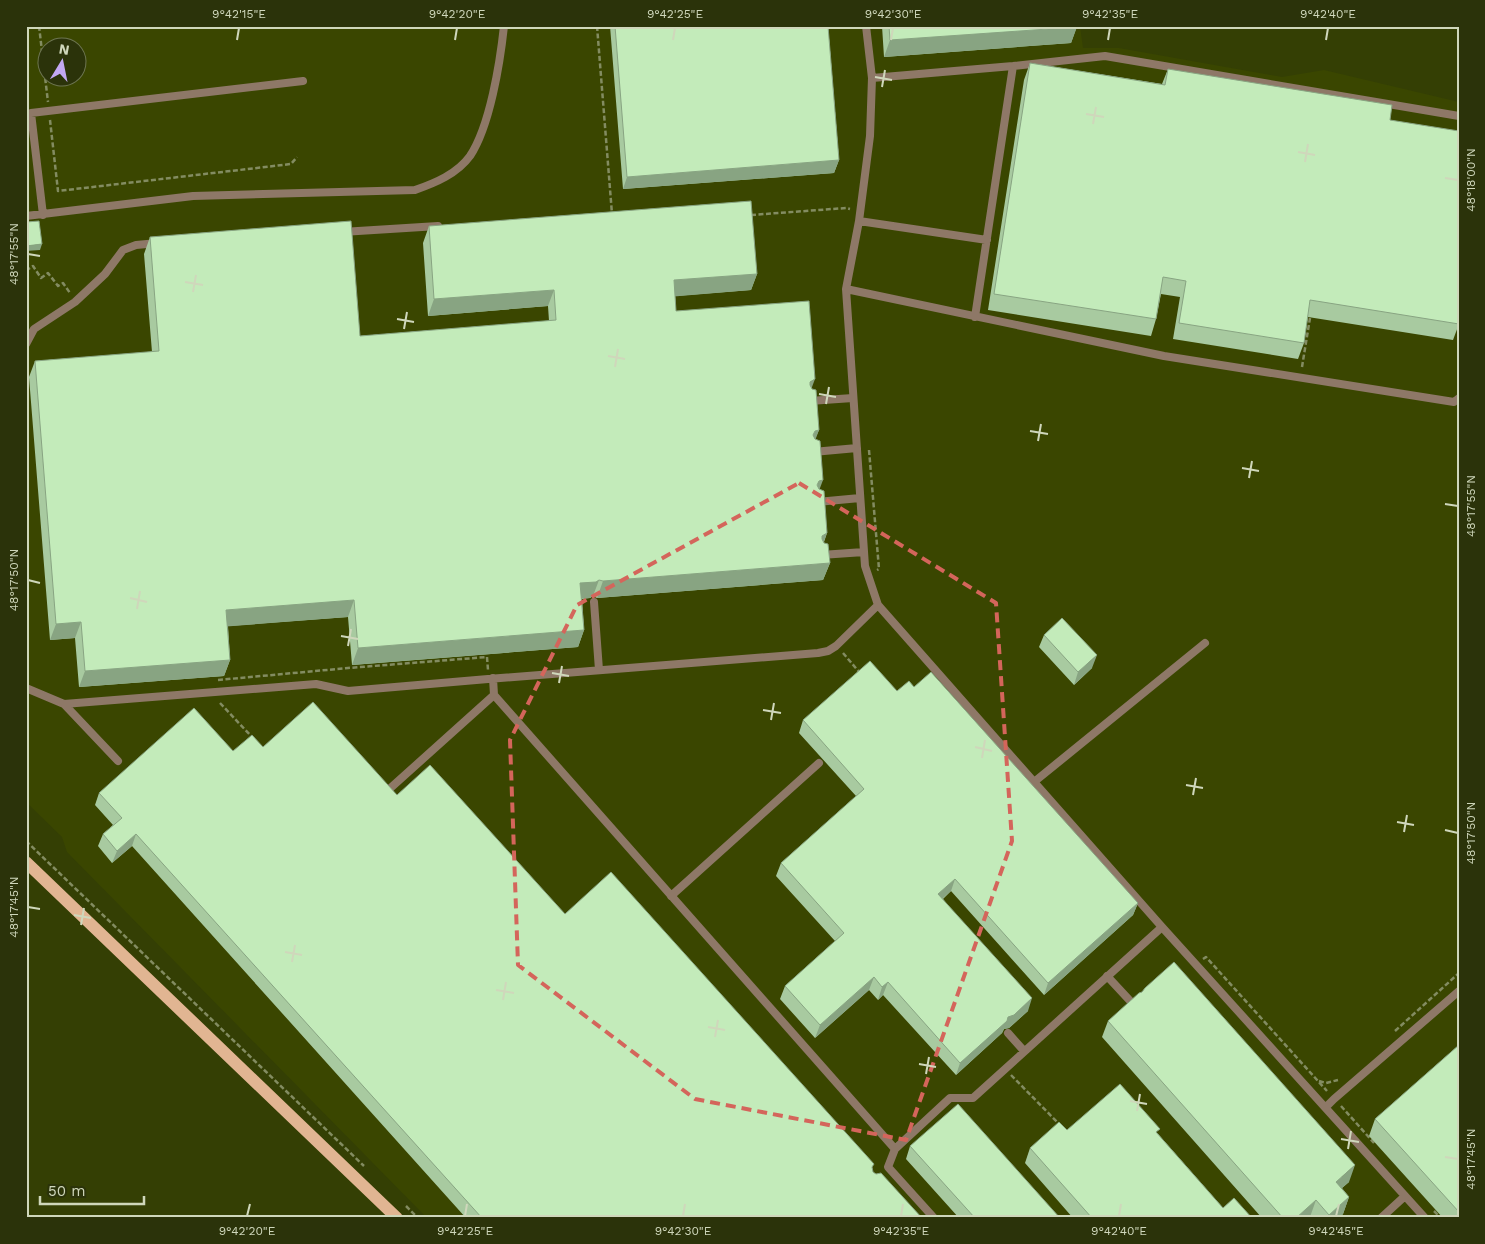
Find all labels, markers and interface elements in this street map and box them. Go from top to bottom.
text: 9°42'15"E [212,7,266,21]
text: 9°42'20"E [429,7,486,21]
text: 9°42'25"E [647,7,703,21]
text: 9°42'30"E [865,7,922,21]
text: 9°42'35"E [1082,7,1138,21]
text: 9°42'40"E [1300,7,1356,21]
north arrow [38,38,88,88]
text: N [58,40,71,58]
text: 48°18'00"N [1464,148,1478,212]
text: 48°17'55"N [7,223,21,285]
text: 48°17'55"N [1464,475,1478,537]
text: 48°17'50"N [7,549,21,611]
text: 48°17'50"N [1464,802,1478,864]
text: 48°17'45"N [7,876,21,938]
text: 48°17'45"N [1464,1128,1478,1190]
scale bar [40,1174,144,1206]
text: 50 m [48,1182,85,1200]
text: 9°42'20"E [219,1224,276,1238]
text: 9°42'25"E [437,1224,493,1238]
text: 9°42'30"E [655,1224,712,1238]
text: 9°42'35"E [873,1224,929,1238]
text: 9°42'40"E [1091,1224,1147,1238]
text: 9°42'45"E [1308,1224,1364,1238]

